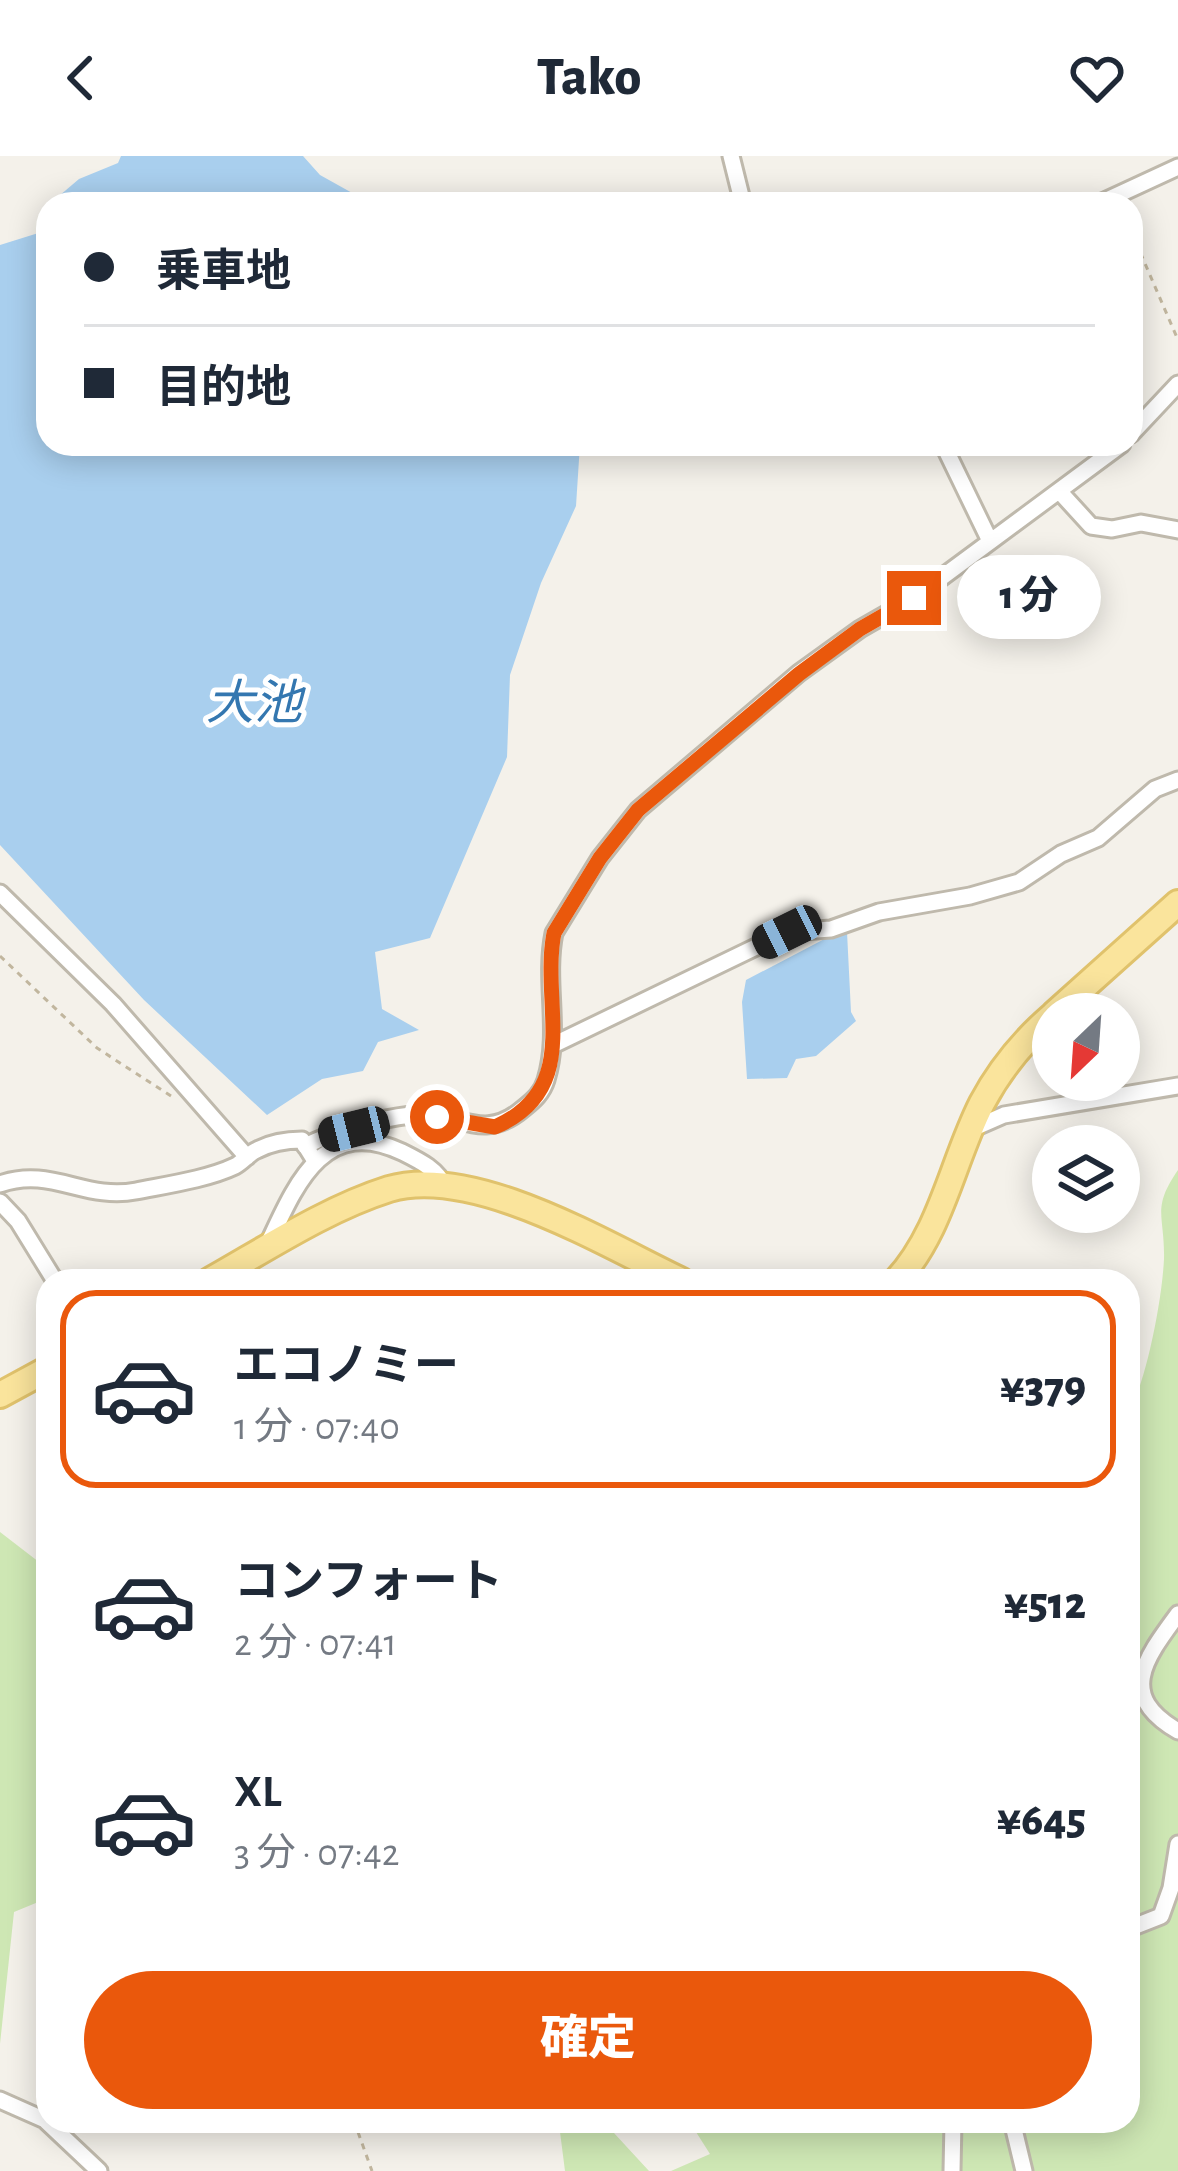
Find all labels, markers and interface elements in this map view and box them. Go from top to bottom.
icon: back [48,45,114,111]
icon: heart [1064,45,1130,111]
text: Tako [537,51,641,105]
text: 乗車地 [156,250,291,295]
text: 目的地 [156,366,291,411]
callout: 1 分 [956,556,1100,640]
route end [887,571,941,625]
text: 1 分 [999,577,1059,616]
water label: 大池 [206,678,306,729]
car [747,900,827,964]
north arrow [1032,993,1140,1101]
map controls [1032,993,1140,1233]
route start [410,1090,464,1144]
car [315,1103,393,1155]
button: layers [1032,1125,1140,1233]
icon: car [90,1335,198,1443]
text: エコノミー [234,1344,459,1389]
text: ¥379 [1000,1366,1086,1411]
text: 1 分 · 07:40 [234,1408,400,1447]
icon: car [90,1551,198,1659]
text: コンフォート [234,1560,503,1605]
text: ¥512 [1004,1582,1086,1627]
text: 2 分 · 07:41 [234,1624,397,1663]
icon: car [90,1767,198,1875]
text: XL [234,1770,282,1815]
text: ¥645 [996,1798,1086,1843]
text: 3 分 · 07:42 [234,1834,400,1873]
button: 確定 [84,1971,1092,2109]

